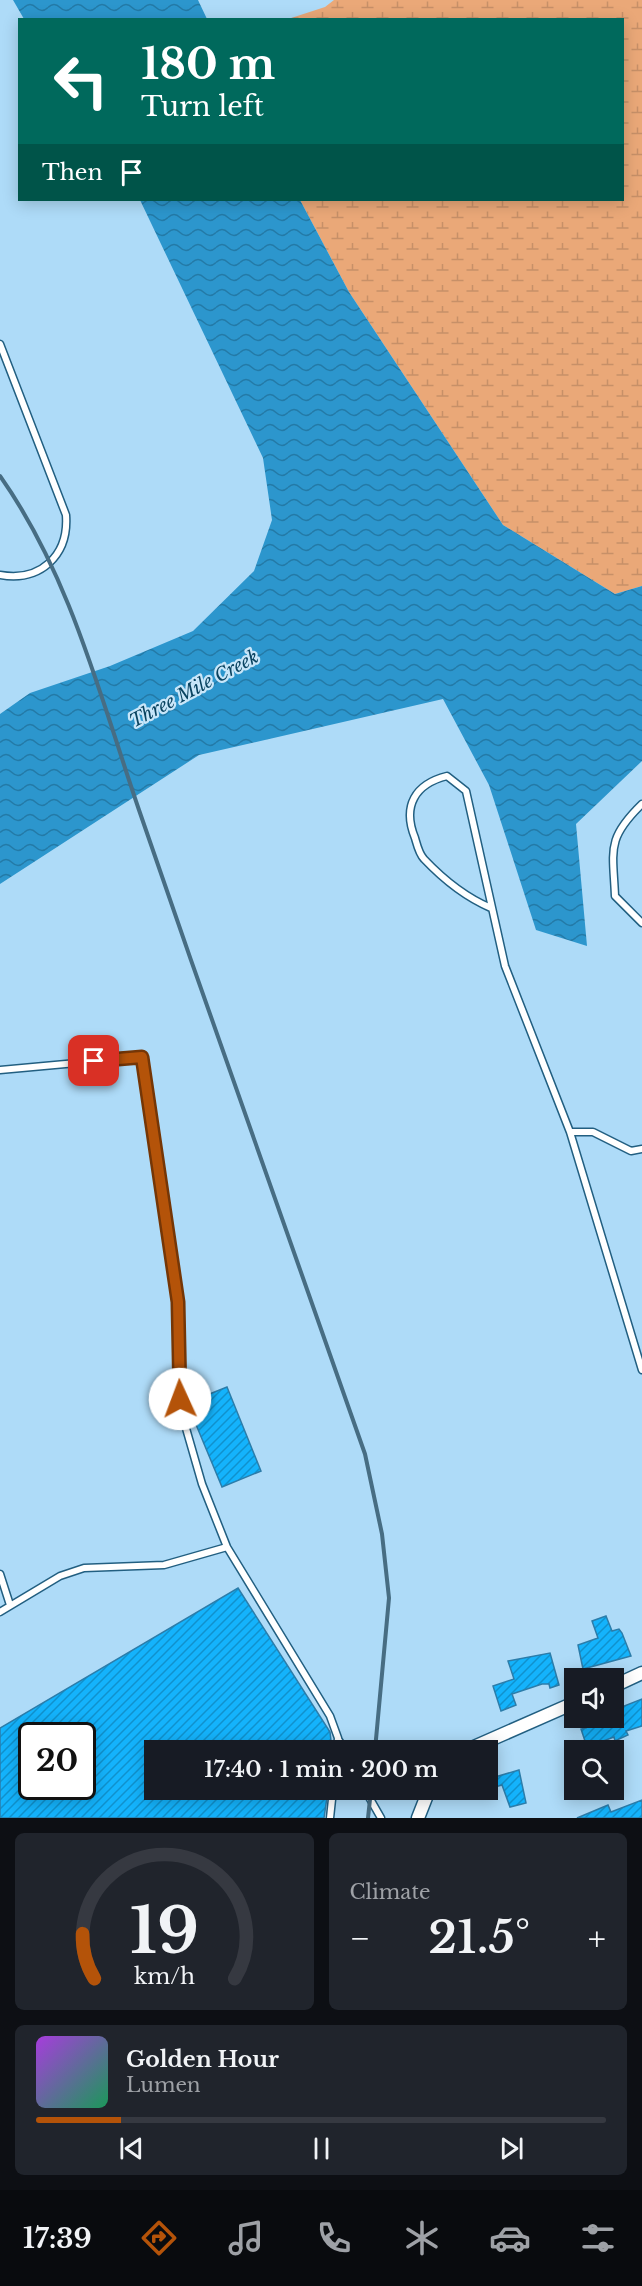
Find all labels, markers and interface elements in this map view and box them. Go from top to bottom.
text: 180 m [141,38,275,90]
icon: left [42,42,120,120]
text: Turn left [141,90,264,123]
icon: arrive [115,156,148,189]
text: Then [42,159,103,186]
water label: Three Mile Creek [126,646,262,732]
pin [68,1035,119,1086]
icon: arrive [77,1044,110,1077]
position arrow [148,1367,212,1431]
map controls [564,1668,624,1800]
button: sound [564,1668,624,1728]
speed limit sign: 20 [18,1722,96,1800]
button: search [564,1740,624,1800]
text: 17:40 · 1 min · 200 m [204,1756,438,1783]
text: Climate [350,1880,430,1904]
text: 19 [130,1892,199,1970]
text: 21.5° [428,1909,530,1965]
text: − [350,1918,370,1959]
text: + [588,1918,606,1959]
text: km/h [134,1963,195,1990]
text: Golden Hour [126,2046,279,2073]
text: Lumen [126,2073,201,2097]
icon: previous [115,2132,148,2165]
icon: pause [305,2132,338,2165]
icon: next [495,2132,528,2165]
icon: directions [138,2217,180,2259]
icon: music [225,2217,267,2259]
icon: phone [313,2217,355,2259]
icon: climate [401,2217,443,2259]
icon: car [489,2217,531,2259]
icon: filters [577,2217,619,2259]
text: 17:39 [23,2222,92,2255]

